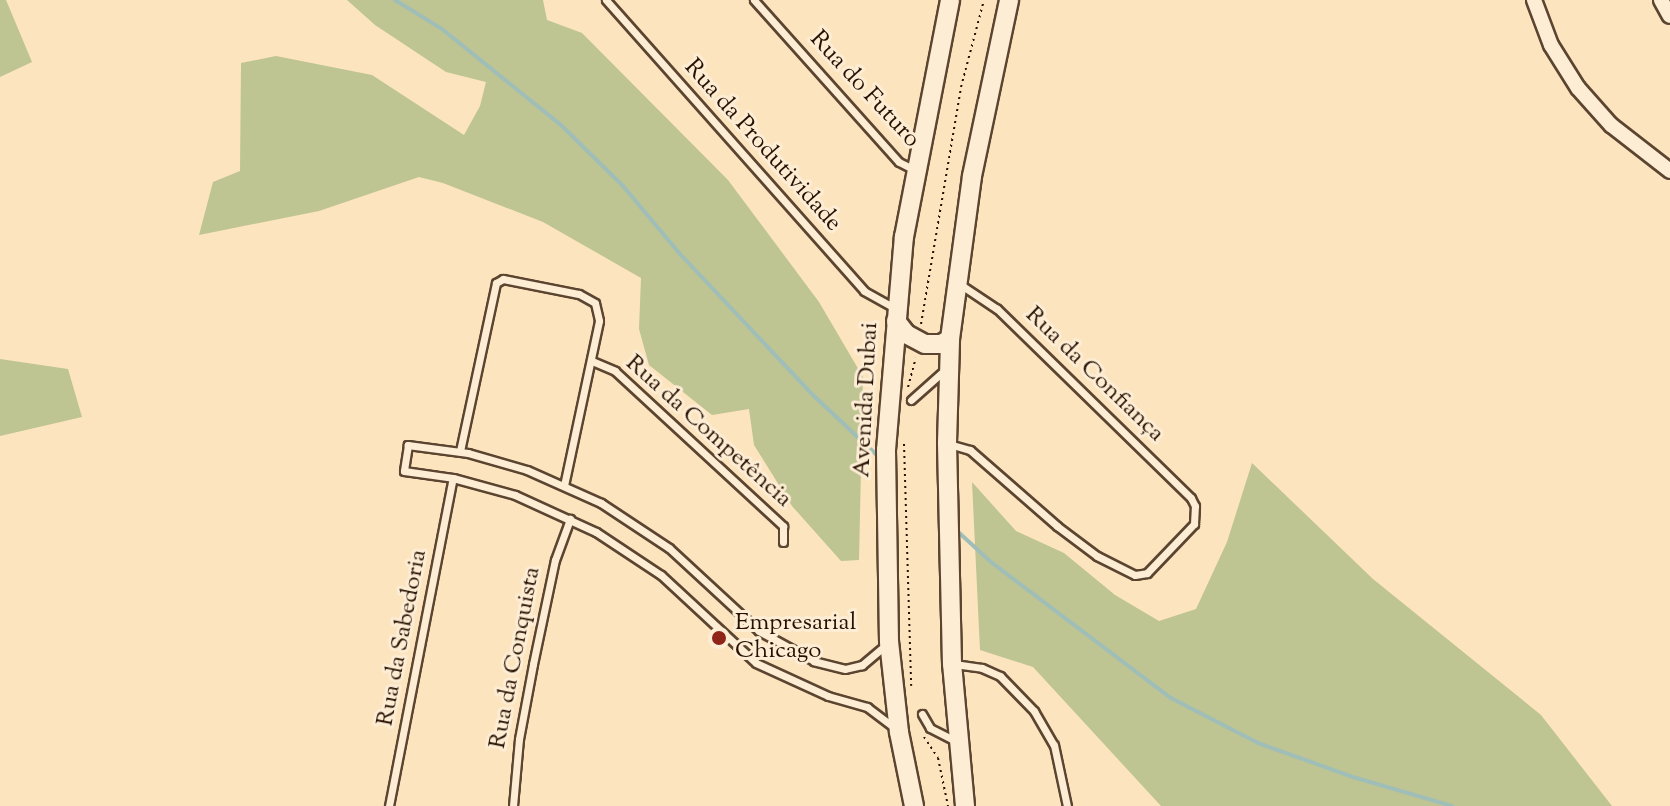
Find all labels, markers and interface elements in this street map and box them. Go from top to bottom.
street label: Rua do Futuro [803,26,925,154]
street label: Rua da Produtividade [677,54,847,238]
street label: Rua da Confiança [1018,301,1170,449]
street label: Avenida Dubai [849,322,885,478]
street label: Rua da Competência [619,350,797,514]
street label: Rua da Sabedoria [372,547,434,729]
street label: Rua da Conquista [484,565,548,751]
place label: Empresarial Chicago [735,610,856,666]
marker: Empresarial Chicago [710,629,728,647]

